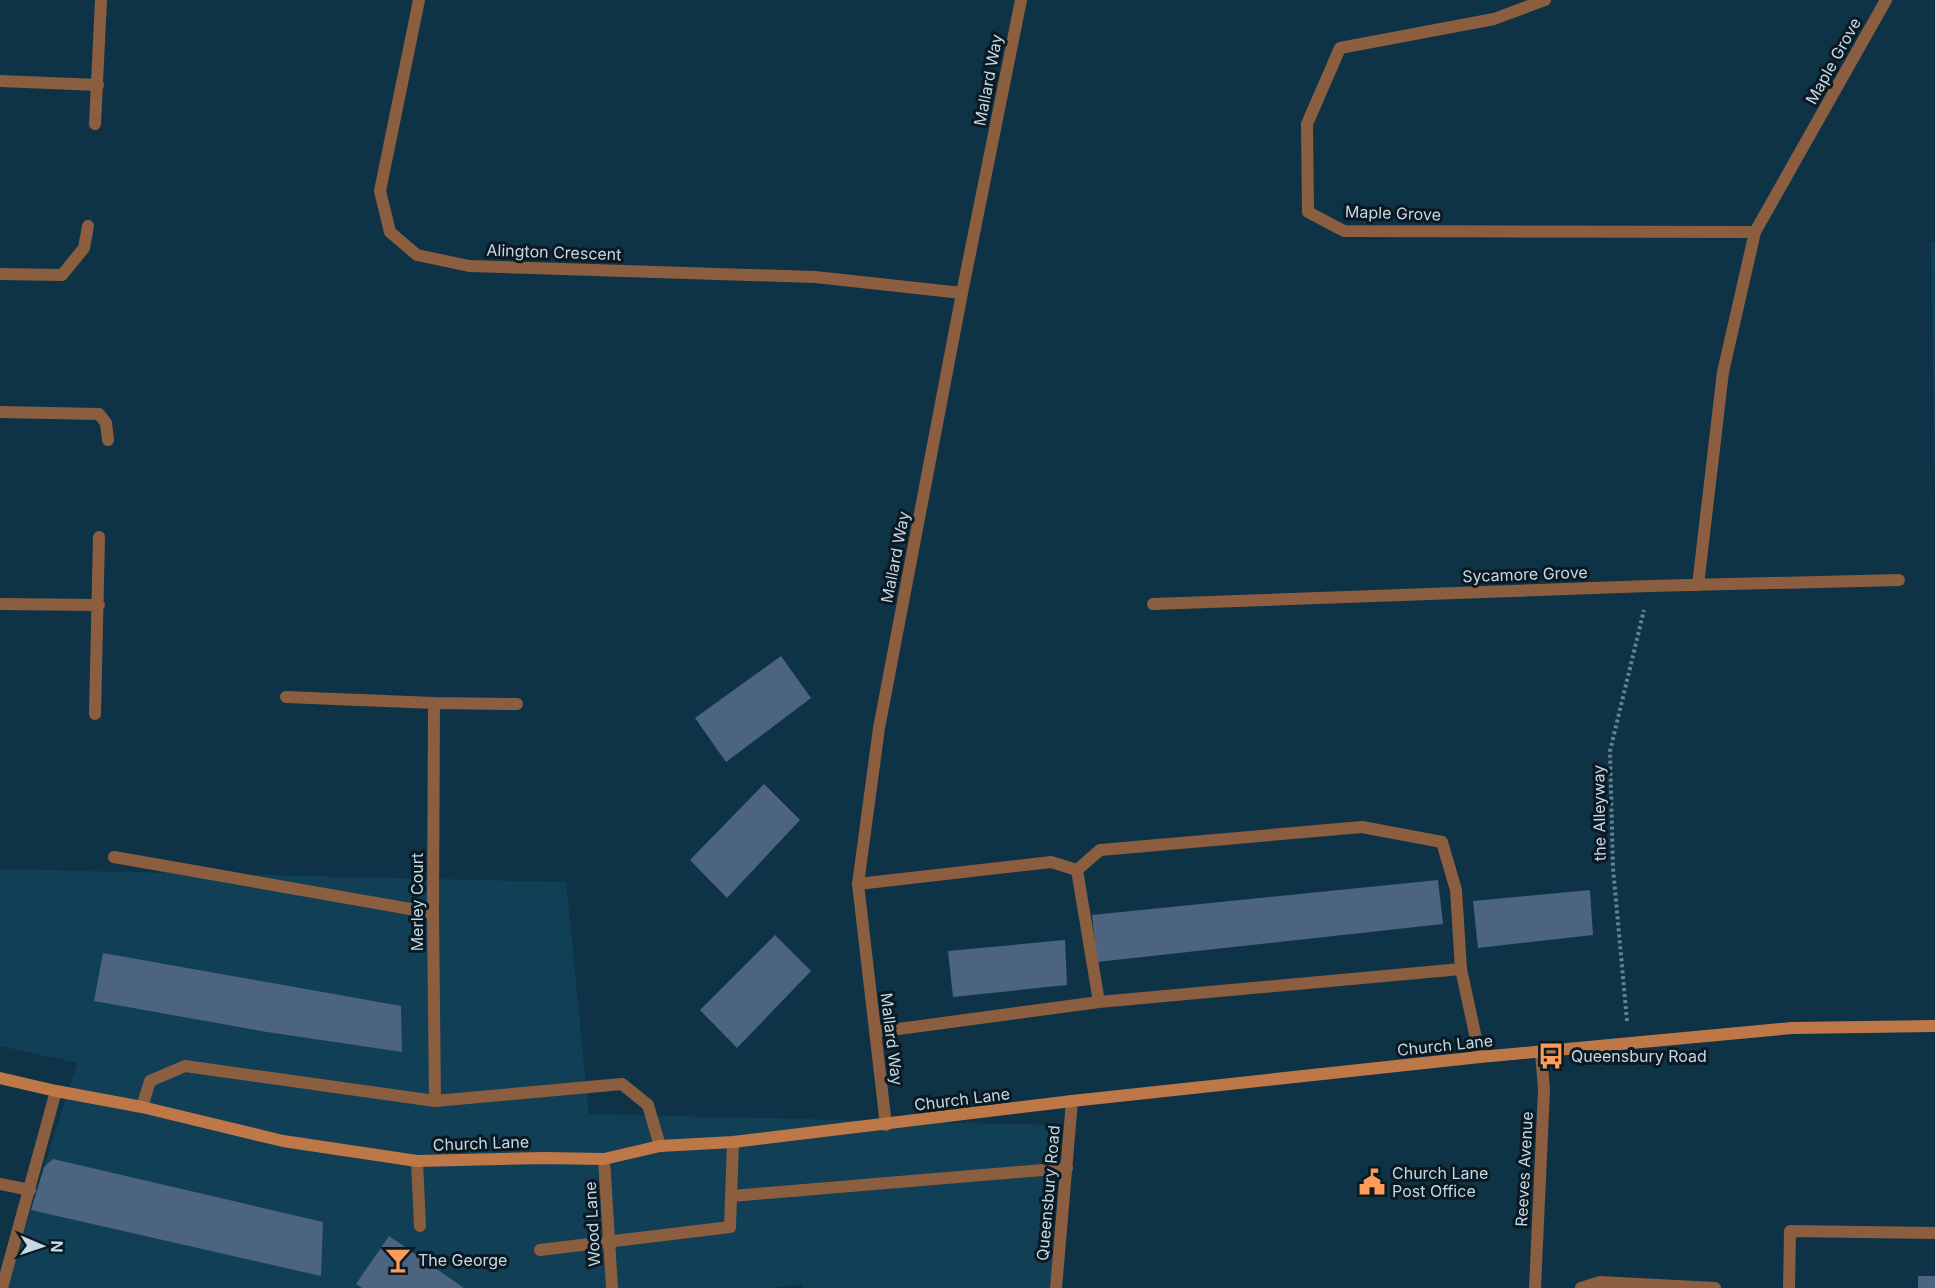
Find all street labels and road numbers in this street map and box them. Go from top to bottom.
street label: Maple Grove [1801,14,1865,108]
street label: Mallard Way [969,32,1007,128]
street label: Maple Grove [1345,201,1441,225]
street label: Alington Crescent [486,240,622,264]
street label: Mallard Way [876,509,914,605]
street label: Sycamore Grove [1462,562,1588,586]
street label: the Alleyway [1588,765,1610,861]
street label: Merley Court [407,853,427,951]
street label: Mallard Way [876,992,908,1086]
street label: Church Lane [1396,1030,1494,1060]
street label: Church Lane [913,1083,1011,1115]
street label: Reeves Avenue [1511,1111,1537,1227]
street label: Queensbury Road [1032,1124,1064,1262]
street label: Church Lane [433,1131,529,1155]
street label: Wood Lane [580,1181,604,1267]

